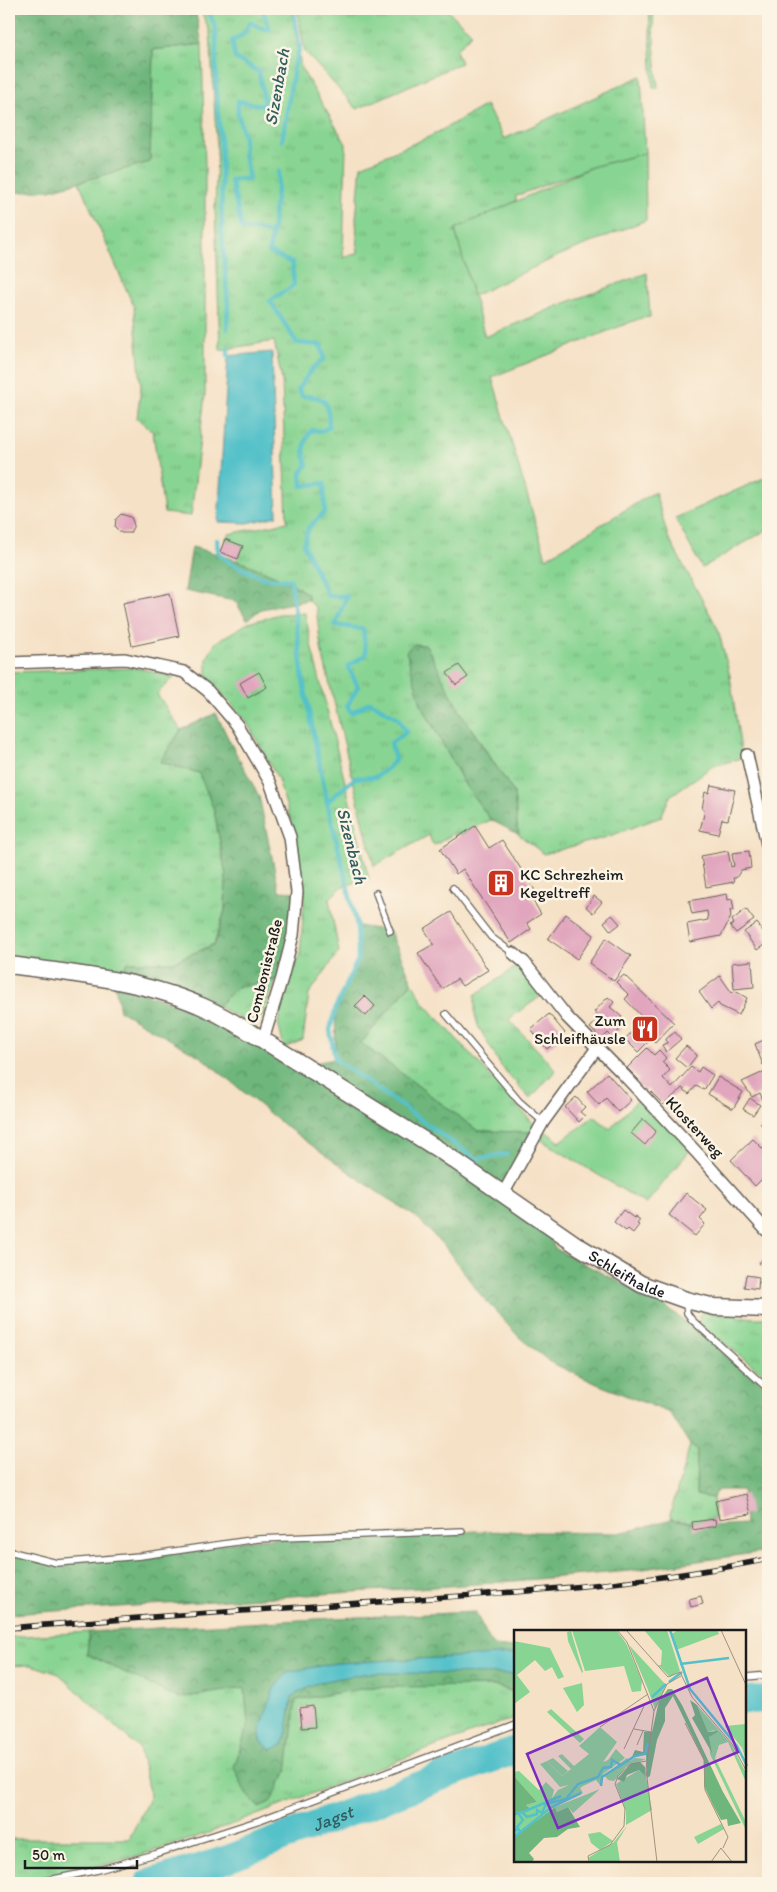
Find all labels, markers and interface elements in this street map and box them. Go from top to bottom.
water label: Sizenbach [259,46,295,127]
water label: Sizenbach [332,806,372,887]
place label: KC Schrezheim Kegeltreff [520,865,624,902]
building icon: KC Schrezheim Kegeltreff [486,868,516,898]
street label: Combonistraße [242,917,286,1025]
place label: Zum Schleifhäusle [534,1011,627,1048]
restaurant icon: Zum Schleifhäusle [630,1014,660,1044]
street label: Klosterweg [662,1092,729,1162]
street label: Schleifhalde [585,1245,668,1301]
inset map [514,1630,747,1862]
water label: Jagst [309,1800,358,1836]
scale bar [25,1837,138,1869]
text: 50 m [32,1846,65,1864]

